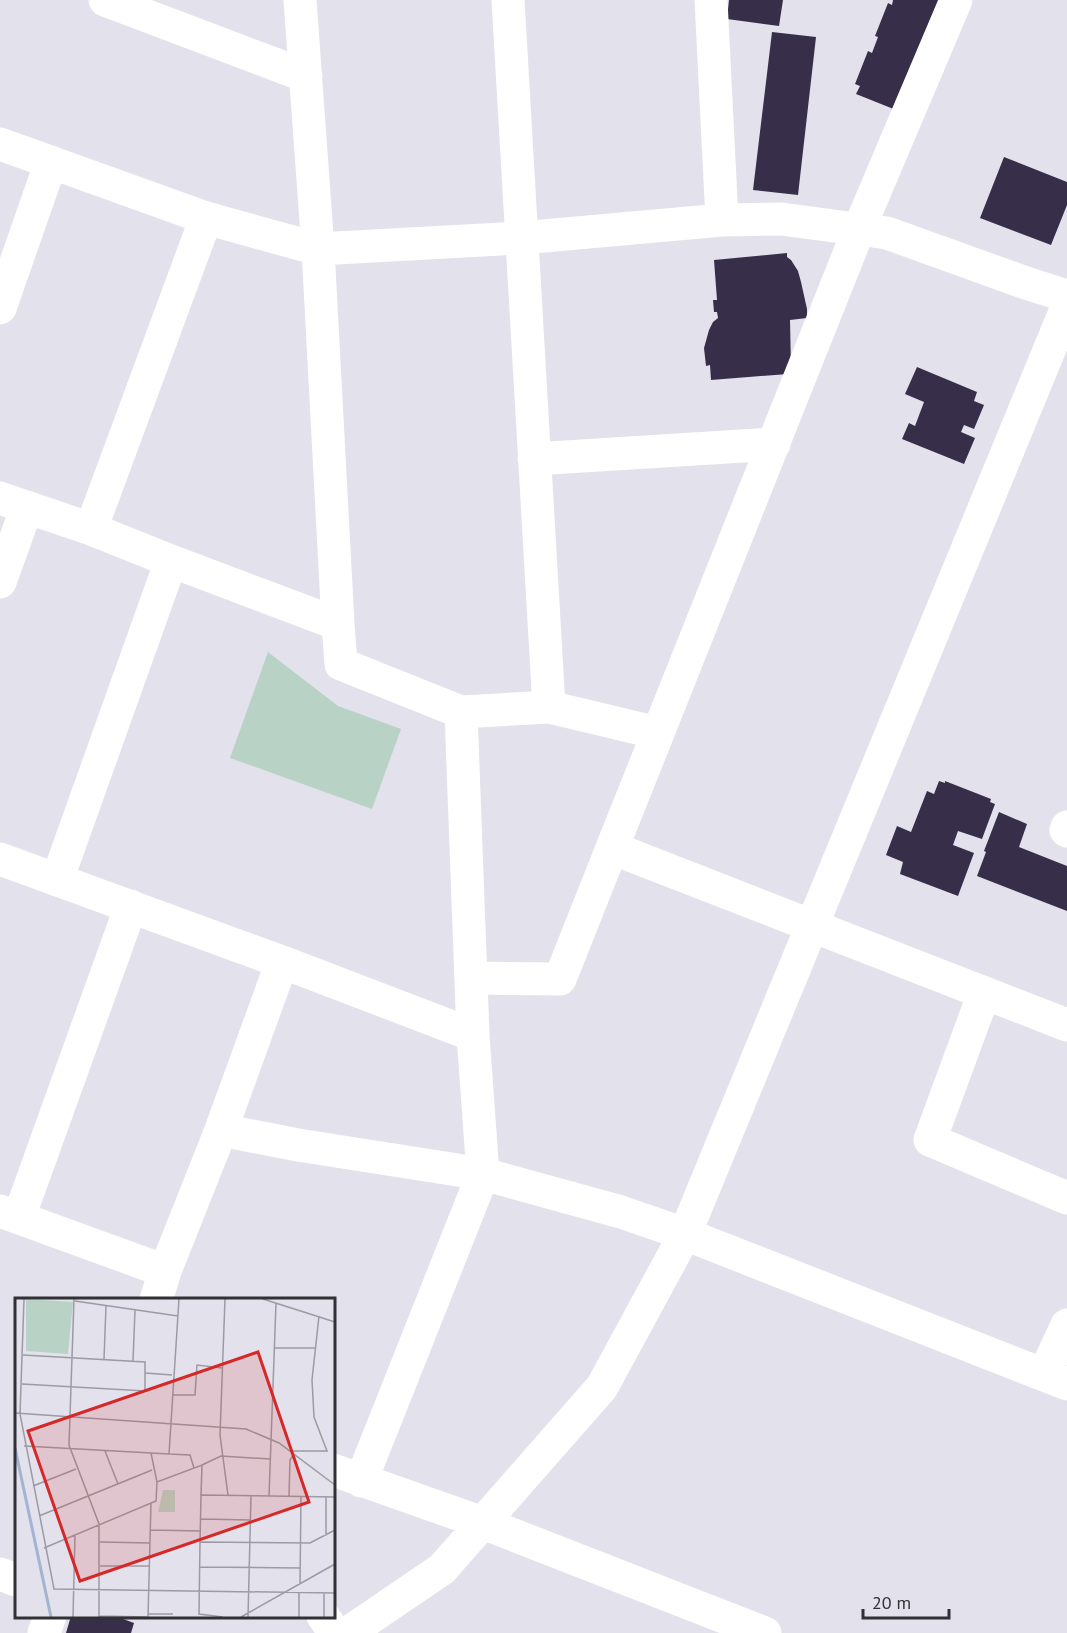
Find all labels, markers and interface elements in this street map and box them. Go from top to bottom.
inset map [15,1298,334,1618]
scale bar [863,1582,948,1620]
text: 20 m [872,1591,911,1614]

